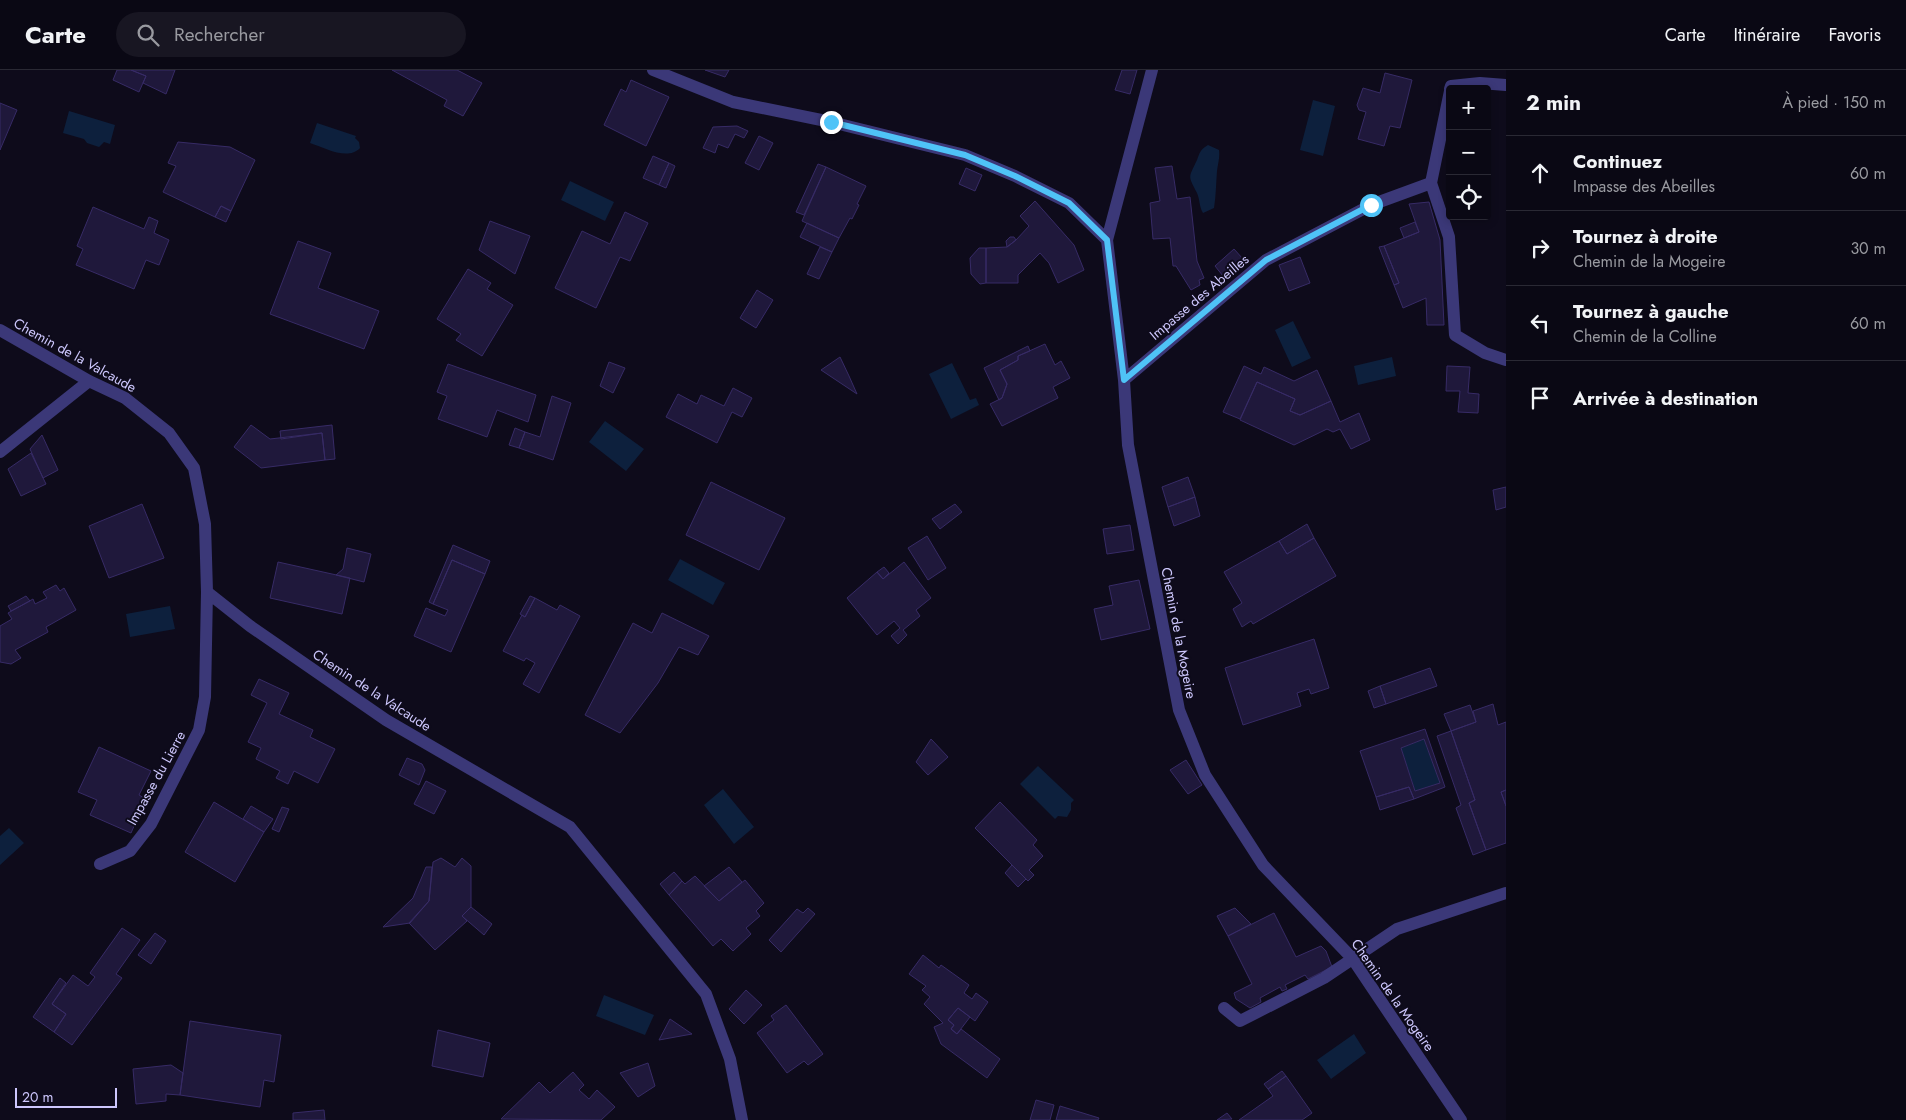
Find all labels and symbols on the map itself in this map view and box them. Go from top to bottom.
route end [820,111,843,134]
route start [1360,194,1383,217]
street label: Impasse des Abeilles [1145,249,1253,345]
street label: Chemin de la Valcaude [10,313,140,397]
street label: Chemin de la Mogeire [1156,566,1202,700]
street label: Chemin de la Valcaude [309,644,435,736]
street label: Impasse du Lierre [122,727,190,829]
street label: Chemin de la Mogeire [1347,935,1439,1055]
scale bar [15,1085,118,1108]

